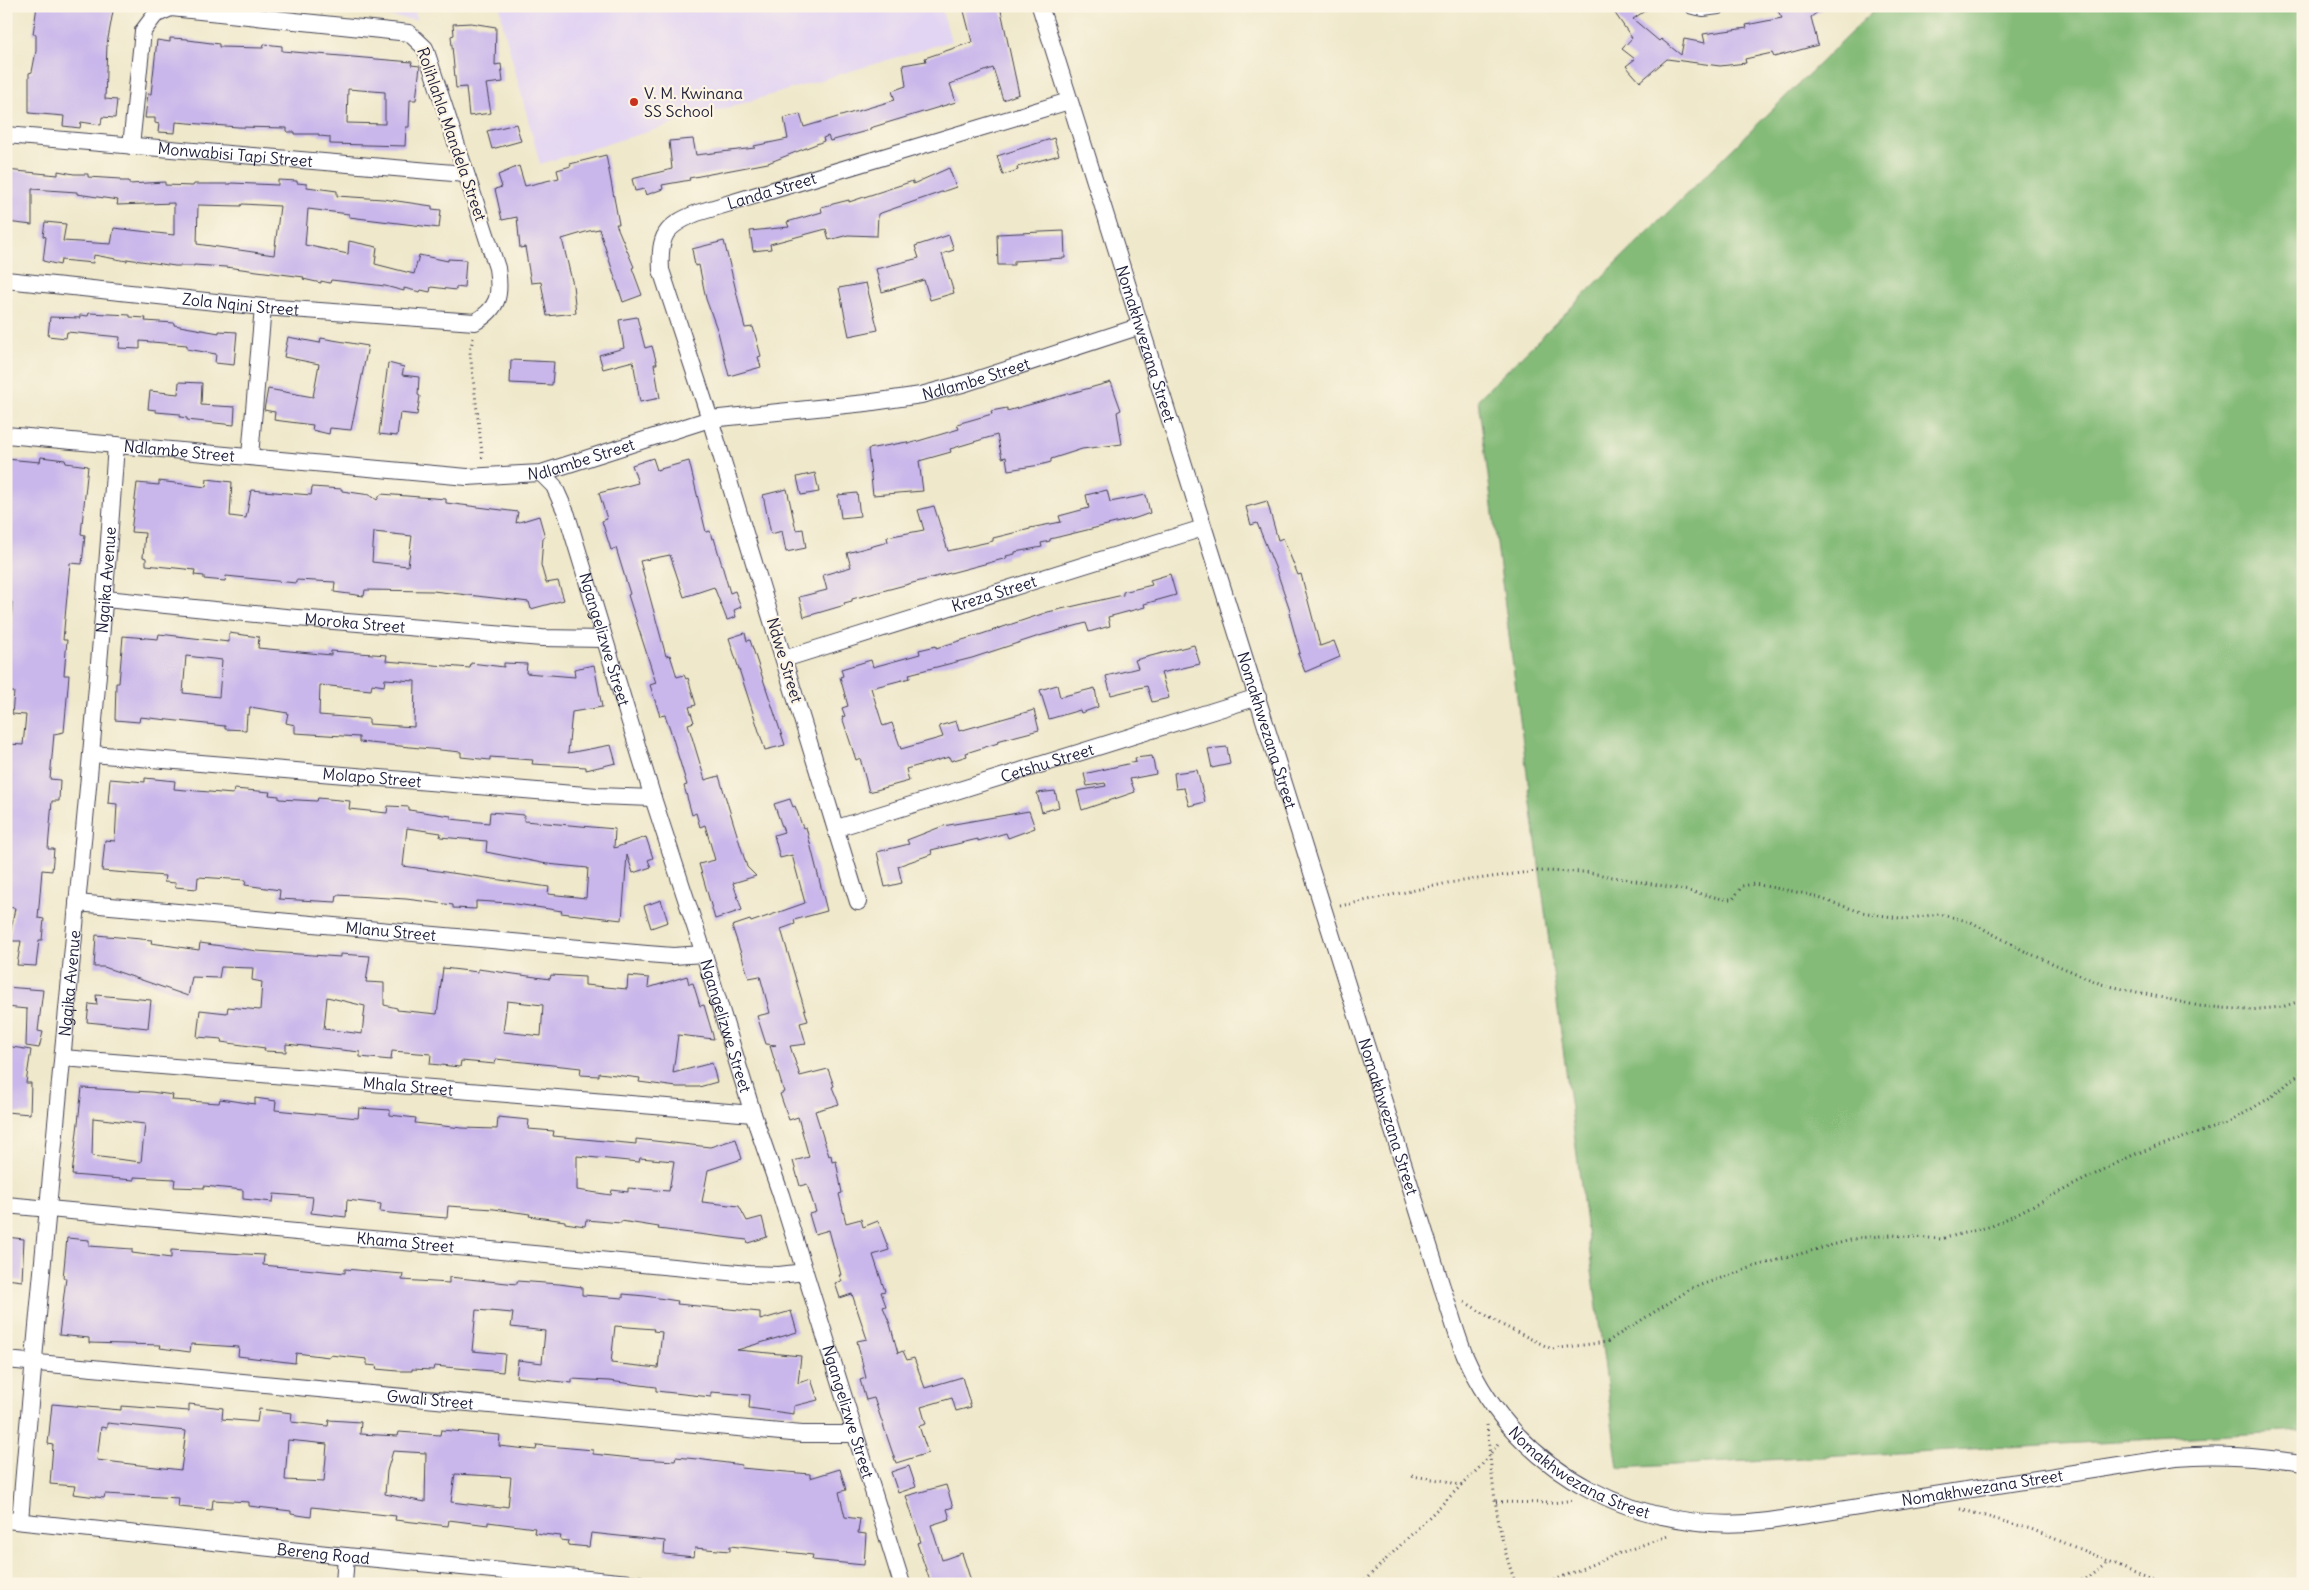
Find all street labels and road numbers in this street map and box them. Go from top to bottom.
street label: Rolihlahla Mandela Street [413,45,491,224]
street label: Monwabisi Tapi Street [157,138,314,171]
street label: Landa Street [725,168,819,213]
street label: Nomakhwezana Street [1112,263,1180,425]
street label: Zola Nqini Street [181,289,300,320]
street label: Ndlambe Street [920,353,1033,404]
street label: Ndlambe Street [527,434,638,484]
street label: Ndlambe Street [123,436,236,466]
street label: Ngqika Avenue [92,526,120,634]
street label: Ngangelizwe Street [575,570,635,709]
street label: Kreza Street [949,571,1039,616]
street label: Moroka Street [304,609,407,637]
street label: Ndwe Street [763,615,808,706]
street label: Nomakhwezana Street [1233,649,1301,812]
street label: Cetshu Street [998,739,1097,787]
street label: Molapo Street [322,763,423,791]
street label: Mlanu Street [345,917,437,945]
street label: Ngqika Avenue [54,929,85,1037]
street label: Ngangelizwe Street [696,957,756,1095]
street label: Nomakhwezana Street [1355,1036,1423,1198]
street label: Mhala Street [362,1072,454,1100]
street label: Khama Street [356,1228,456,1257]
street label: Ngangelizwe Street [818,1343,879,1481]
street label: Gwali Street [386,1385,475,1413]
street label: Nomakhwezana Street [1505,1422,1653,1523]
street label: Nomakhwezana Street [1900,1465,2065,1510]
street label: Bereng Road [276,1539,371,1568]

